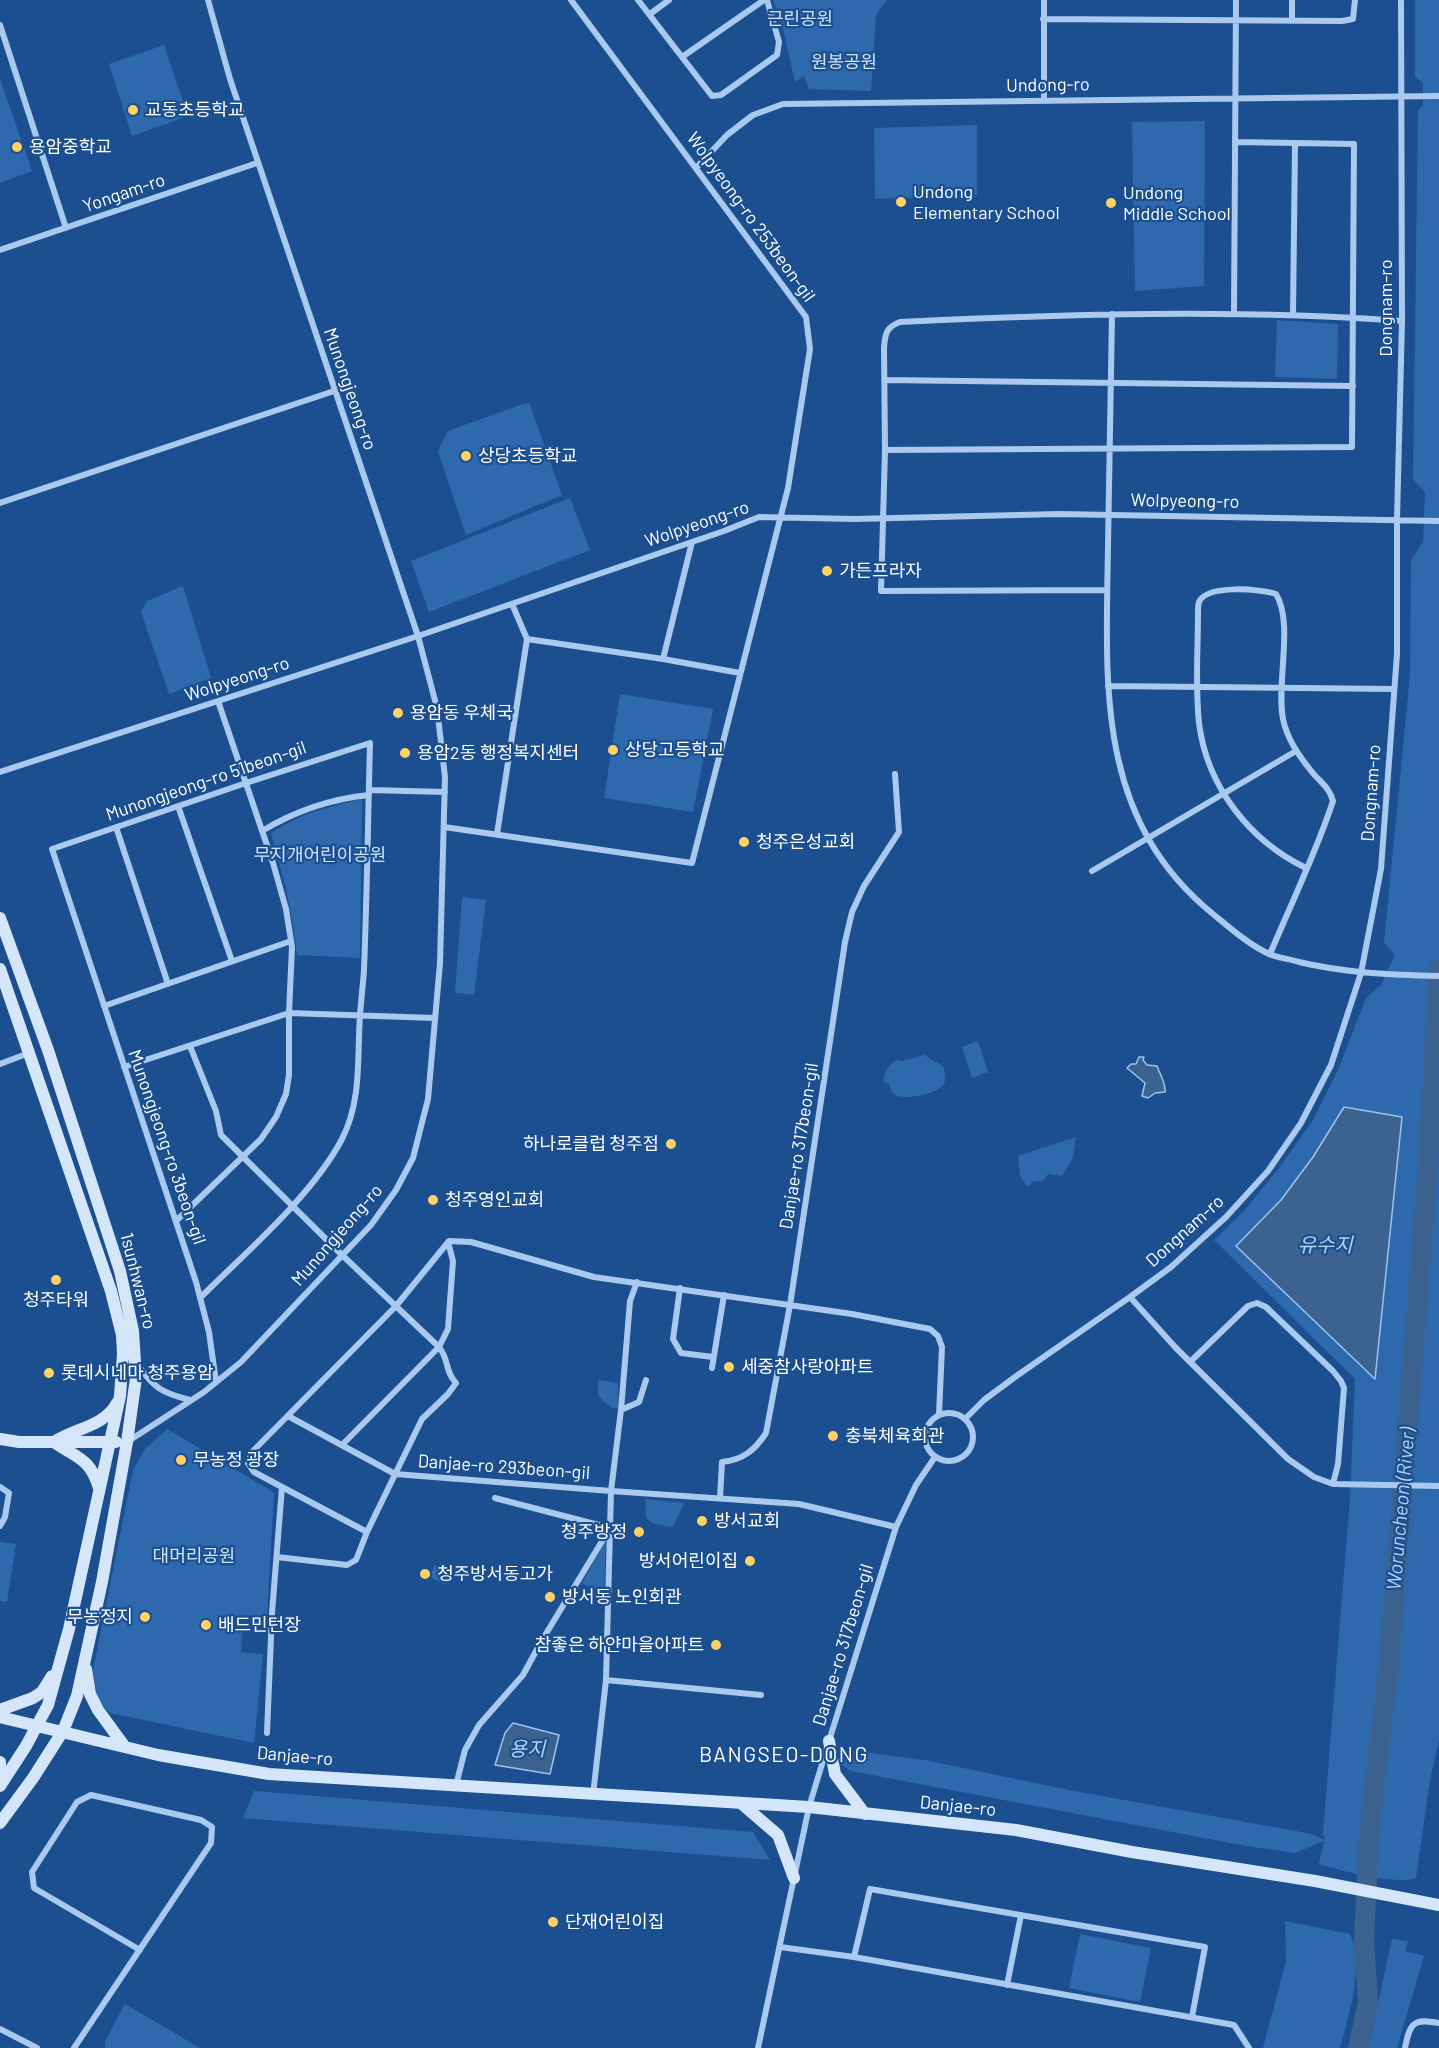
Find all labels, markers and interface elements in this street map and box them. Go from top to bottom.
park label: 근린공원 [767,8,833,30]
park label: 원봉공원 [811,51,877,73]
street label: Undong-ro [1006,73,1090,97]
place label: 교동초등학교 [145,99,244,121]
marker: 교동초등학교 [126,103,140,117]
street label: Wolpyeong-ro 253beon-gil [682,128,820,306]
place label: 용암중학교 [29,136,112,158]
marker: 용암중학교 [10,140,24,154]
street label: Yongam-ro [80,169,168,217]
place label: Undong Elementary School [913,181,1060,224]
place label: Undong Middle School [1123,182,1231,224]
marker: Undong Elementary School [894,195,908,209]
marker: Undong Middle School [1104,196,1118,210]
street label: Dongnam-ro [1375,259,1397,357]
street label: Munongjeong-ro [319,325,381,453]
place label: 상당초등학교 [478,445,577,467]
marker: 상당초등학교 [459,449,473,463]
street label: Wolpyeong-ro [1130,489,1240,513]
street label: Wolpyeong-ro [642,496,752,552]
place label: 가든프라자 [839,560,922,582]
marker: 가든프라자 [820,564,834,578]
street label: Wolpyeong-ro [182,652,292,706]
place label: 용암동 우체국 [410,702,513,724]
marker: 용암동 우체국 [391,706,405,720]
street label: Munongjeong-ro 51beon-gil [103,737,309,825]
place label: 상당고등학교 [625,739,724,761]
place label: 용암2동 행정복지센터 [417,742,579,764]
marker: 상당고등학교 [606,743,620,757]
street label: Dongnam-ro [1357,744,1385,842]
marker: 용암2동 행정복지센터 [398,746,412,760]
place label: 청주은성교회 [756,831,855,853]
marker: 청주은성교회 [737,835,751,849]
park label: 무지개어린이공원 [254,844,386,866]
street label: Munongjeong-ro 3beon-gil [123,1047,211,1247]
street label: Danjae-ro 317beon-gil [775,1061,823,1231]
place label: 하나로클럽 청주점 [523,1133,659,1155]
marker: 하나로클럽 청주점 [664,1137,678,1151]
street label: Munongjeong-ro [287,1180,387,1290]
place label: 청주영인교회 [445,1189,544,1211]
street label: Dongnam-ro [1142,1190,1228,1272]
marker: 청주영인교회 [426,1193,440,1207]
street label: 1sunhwan-ro [116,1230,160,1332]
water label: 유수지 [1297,1233,1353,1257]
marker: 청주타워 [49,1273,63,1287]
place label: 청주타워 [23,1289,89,1311]
place label: 세중참사랑아파트 [741,1356,873,1378]
marker: 세중참사랑아파트 [722,1360,736,1374]
place label: 롯데시네마 청주용암 [61,1362,214,1384]
marker: 롯데시네마 청주용암 [42,1366,56,1380]
place label: 충북체육회관 [845,1425,944,1447]
water label: Woruncheon (River) [1382,1427,1420,1591]
marker: 충북체육회관 [826,1429,840,1443]
place label: 무농정 광장 [193,1449,279,1471]
street label: Danjae-ro 293beon-gil [417,1450,591,1484]
marker: 무농정 광장 [174,1453,188,1467]
place label: 방서교회 [714,1510,780,1532]
marker: 방서교회 [695,1514,709,1528]
place label: 청주방정 [561,1521,627,1543]
marker: 청주방정 [632,1525,646,1539]
park label: 대머리공원 [153,1545,235,1567]
place label: 방서어린이집 [639,1550,738,1572]
marker: 방서어린이집 [743,1554,757,1568]
street label: Danjae-ro 317beon-gil [808,1561,878,1729]
place label: 청주방서동고가 [437,1563,553,1585]
marker: 청주방서동고가 [418,1567,432,1581]
place label: 방서동 노인회관 [562,1586,682,1608]
marker: 방서동 노인회관 [543,1590,557,1604]
place label: 무농정지 [67,1606,133,1628]
marker: 무농정지 [138,1610,152,1624]
place label: 배드민턴장 [218,1614,301,1636]
marker: 배드민턴장 [199,1618,213,1632]
place label: 참좋은 하얀마을아파트 [535,1634,704,1656]
marker: 참좋은 하얀마을아파트 [709,1638,723,1652]
water label: 용지 [509,1737,545,1761]
street label: Danjae-ro [256,1742,334,1770]
district label: BANGSEO-DONG [699,1742,869,1768]
street label: Danjae-ro [919,1791,997,1821]
place label: 단재어린이집 [565,1911,664,1933]
marker: 단재어린이집 [546,1915,560,1929]

